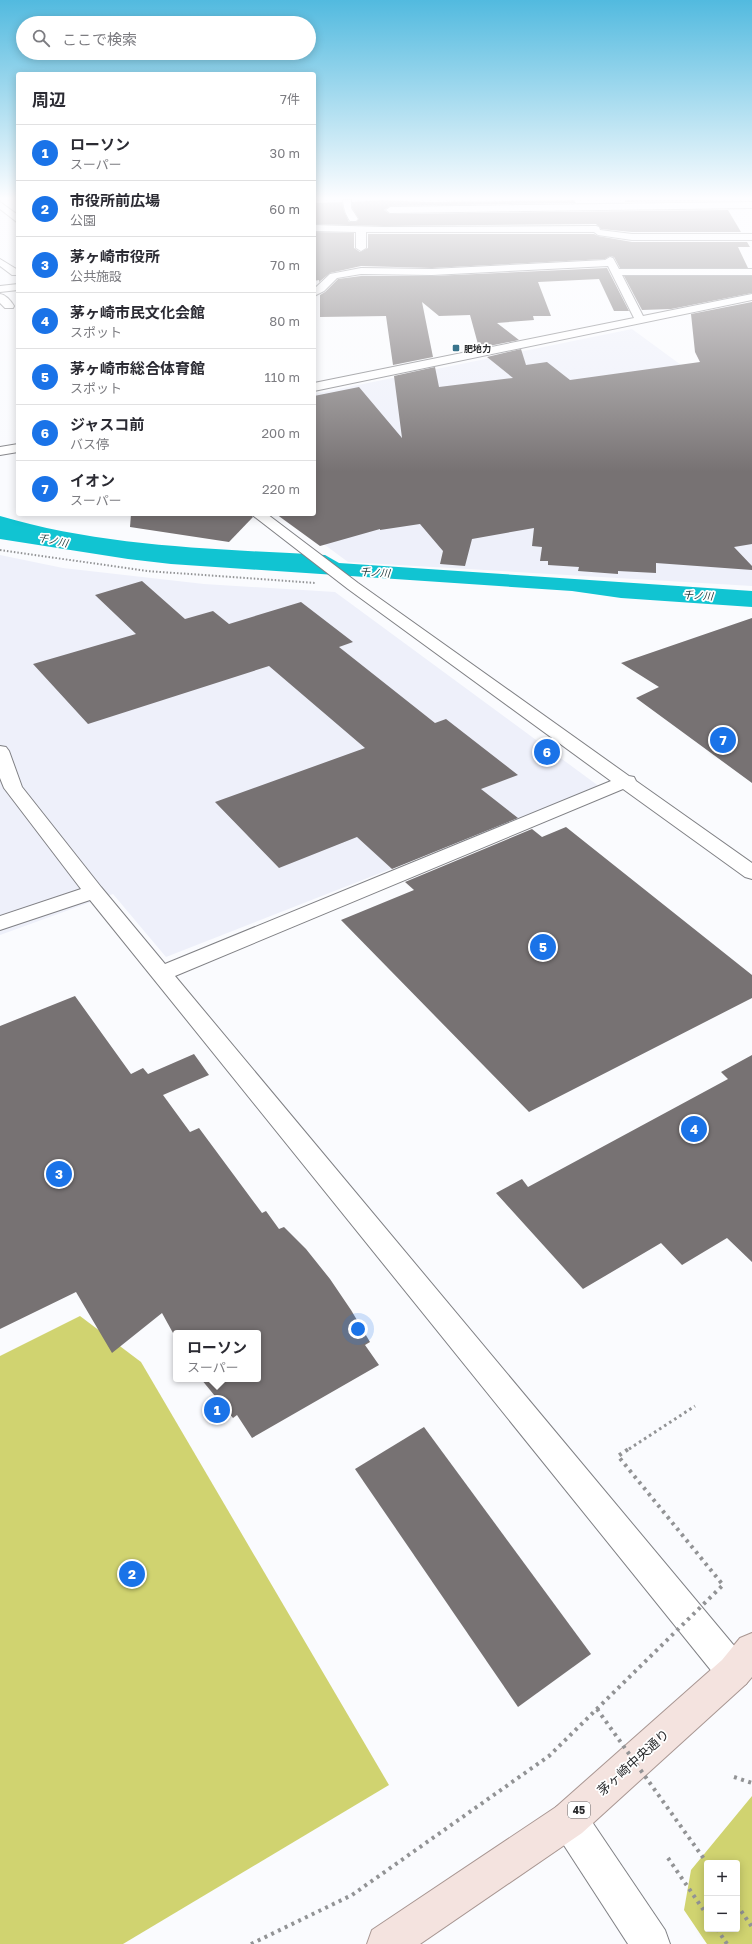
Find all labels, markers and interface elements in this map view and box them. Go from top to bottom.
search box [16,16,316,60]
icon: search [30,27,52,49]
text: ここで検索 [62,30,137,48]
text: 周辺 [32,89,66,110]
text: 7件 [280,91,300,107]
text: ローソン [70,135,130,153]
text: 1 [42,145,48,161]
text: 30 m [270,145,300,161]
text: スーパー [70,156,122,172]
text: 市役所前広場 [70,191,160,209]
text: 2 [41,201,49,217]
text: 60 m [269,201,300,217]
text: 公園 [70,212,96,228]
text: 茅ヶ崎市役所 [70,247,160,265]
text: 3 [41,257,49,273]
text: 70 m [270,257,300,273]
text: 公共施設 [70,268,122,284]
text: 茅ヶ崎市民文化会館 [70,303,205,321]
text: 4 [41,313,49,329]
text: 80 m [269,313,300,329]
text: スポット [70,324,122,340]
marker: 肥地力 [451,343,461,353]
place label: 肥地力 [464,343,491,354]
text: 茅ヶ崎市総合体育館 [70,359,205,377]
text: 5 [41,369,49,385]
text: 110 m [265,369,300,385]
text: スポット [70,380,122,396]
text: ジャスコ前 [70,415,144,433]
text: 6 [41,425,49,441]
text: 200 m [262,425,300,441]
text: バス停 [70,436,109,452]
text: イオン [70,471,115,489]
text: 7 [41,481,49,497]
text: 220 m [262,481,300,497]
text: スーパー [70,492,122,508]
water label: 千ノ川 [37,531,70,549]
water label: 千ノ川 [360,565,391,579]
water label: 千ノ川 [683,588,714,602]
pin: 7 [710,725,736,755]
pin: 6 [534,737,560,767]
pin: 5 [530,932,556,962]
pin: 4 [681,1114,707,1144]
pin: 3 [46,1159,72,1189]
your location [348,1319,368,1339]
popup [173,1330,261,1382]
text: ローソン [187,1338,247,1356]
text: スーパー [187,1359,239,1375]
pin: 1 [204,1395,230,1425]
pin: 2 [119,1559,145,1589]
street label: 茅ヶ崎中央通り [594,1726,672,1798]
road number: 45 [568,1802,590,1818]
map controls [704,1860,740,1932]
button: + [704,1860,740,1896]
button: − [704,1896,740,1932]

